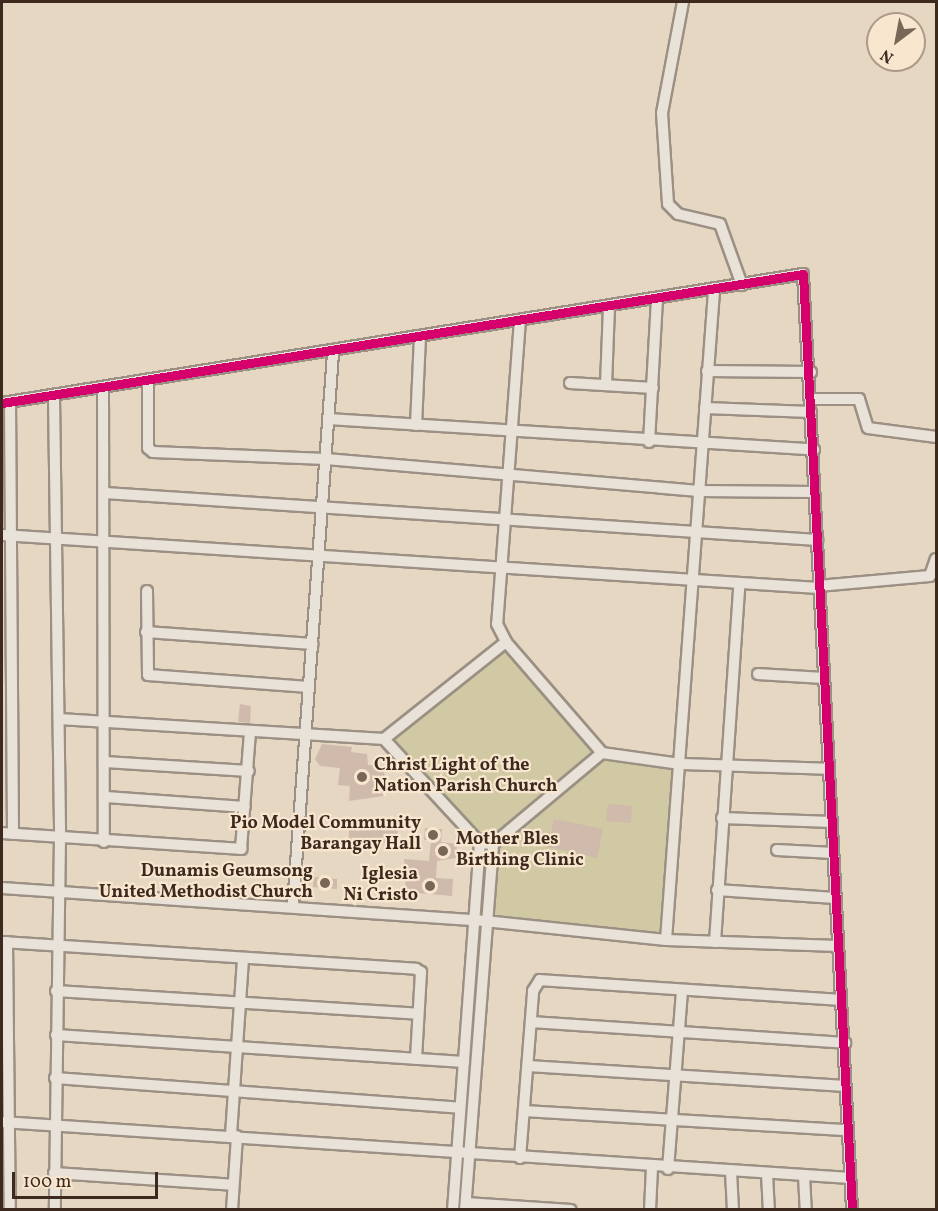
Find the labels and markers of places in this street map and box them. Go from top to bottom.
place label: Christ Light of the Nation Parish Church [374,756,558,798]
marker: Christ Light of the Nation Parish Church [355,770,369,784]
place label: Pio Model Community Barangay Hall [230,814,421,856]
marker: Pio Model Community Barangay Hall [426,828,440,842]
place label: Mother Bles Birthing Clinic [456,830,584,872]
marker: Mother Bles Birthing Clinic [434,842,452,860]
place label: Dunamis Geumsong United Methodist Church [99,862,313,904]
place label: Iglesia Ni Cristo [343,865,418,908]
marker: Dunamis Geumsong United Methodist Church [318,876,332,890]
marker: Iglesia Ni Cristo [423,879,437,893]

